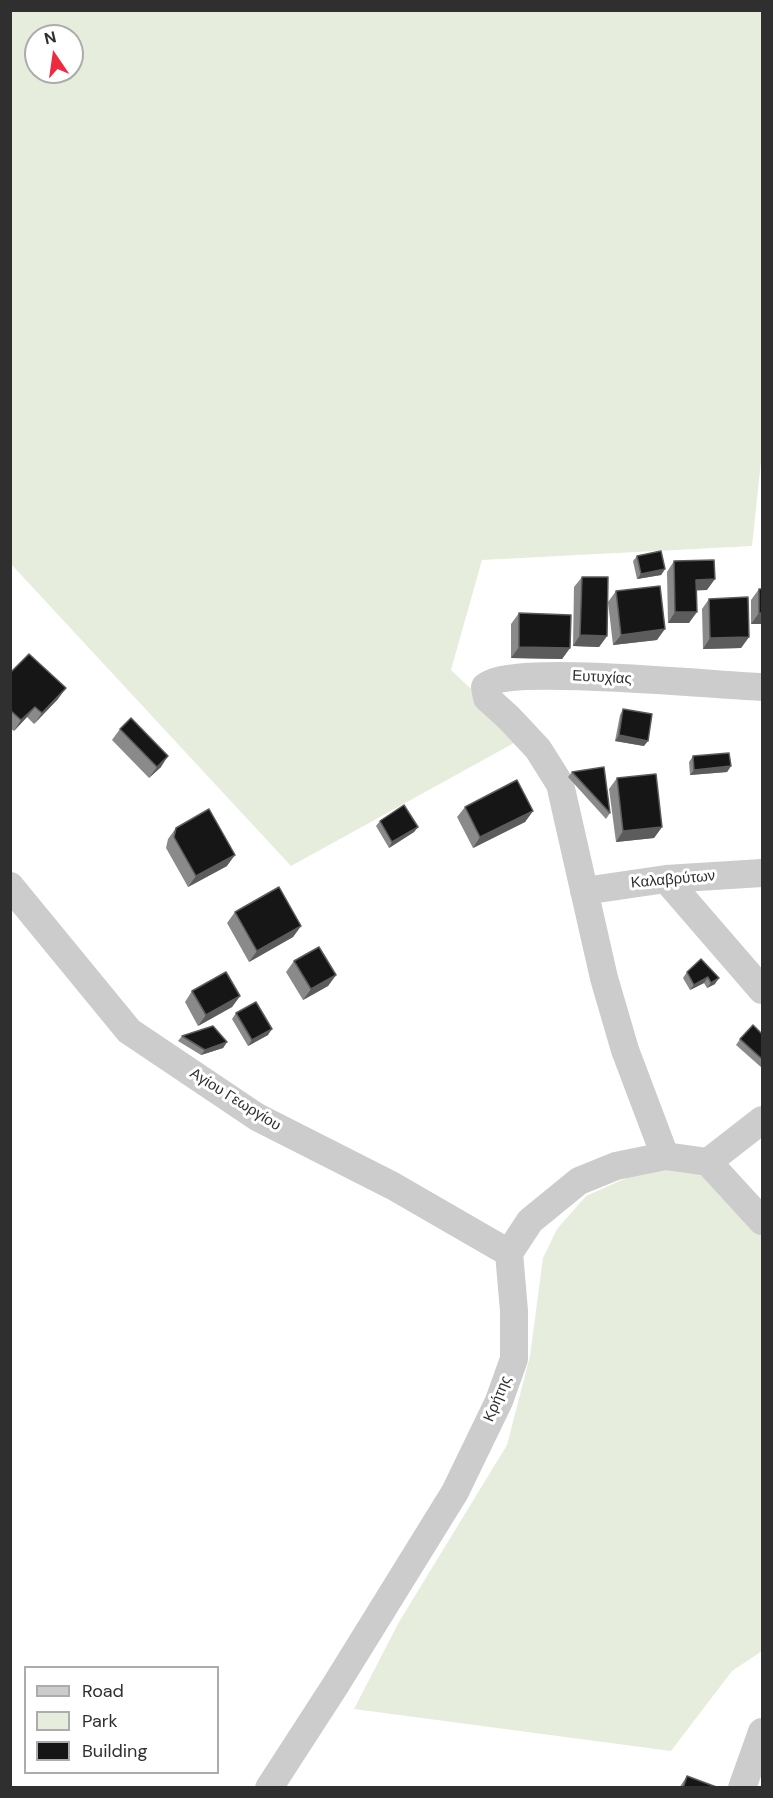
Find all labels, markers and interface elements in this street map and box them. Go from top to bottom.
north arrow [24,24,84,84]
text: N [42,26,58,49]
street label: Ευτυχίας [572,667,632,689]
street label: Καλαβρύτων [630,867,716,893]
street label: Αγίου Γεωργίου [186,1065,284,1135]
street label: Κρήτης [480,1373,516,1425]
legend [24,1666,219,1774]
text: Road [82,1679,124,1703]
text: Park [82,1709,118,1733]
text: Building [82,1739,147,1763]

